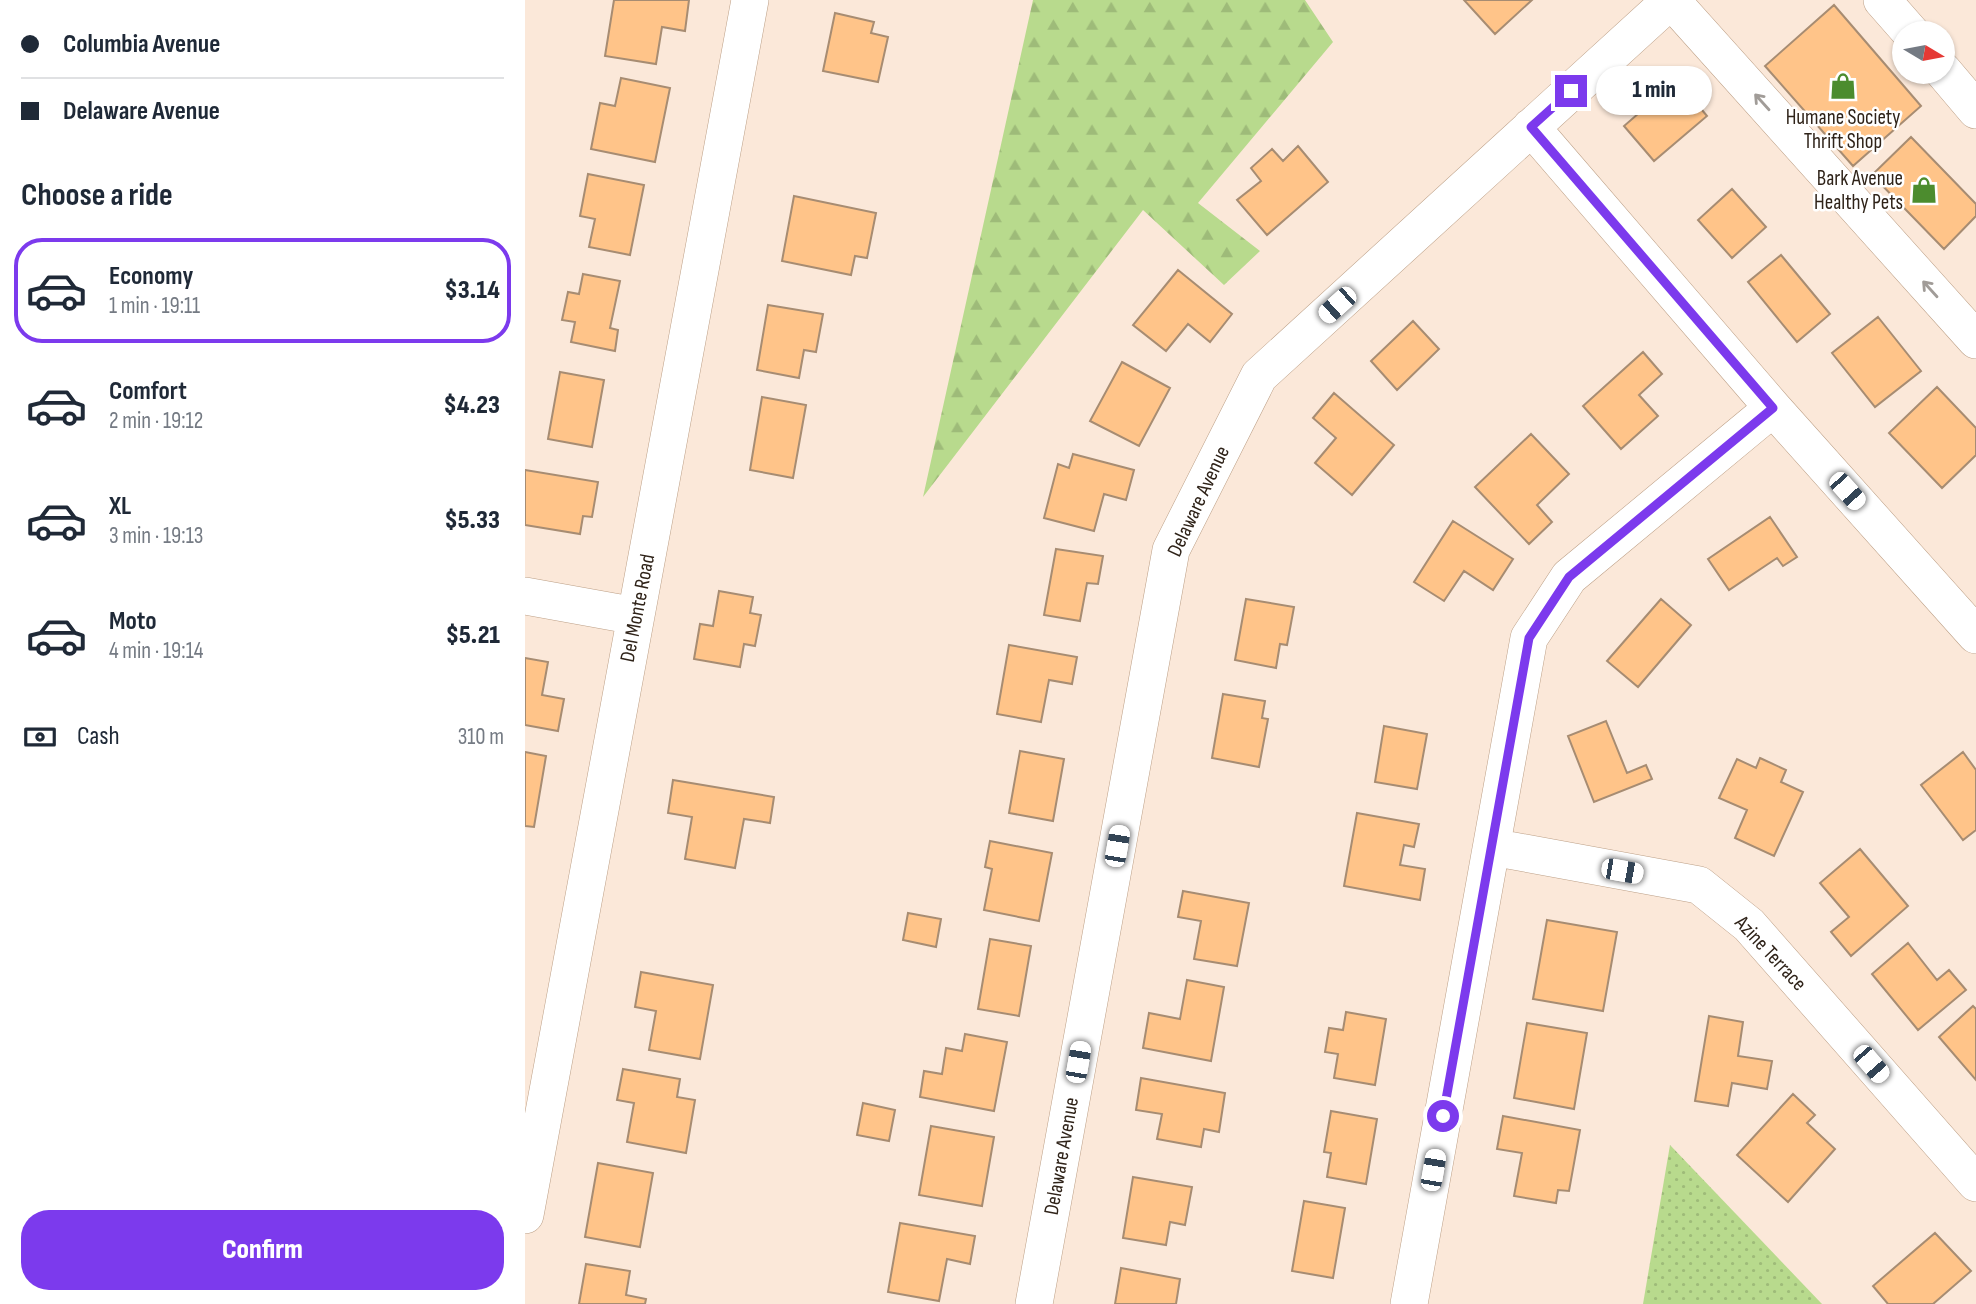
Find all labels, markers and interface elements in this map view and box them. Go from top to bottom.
north arrow [1892,21,1955,84]
map controls [1892,21,1955,84]
text: Columbia Avenue [63,29,220,60]
callout: 1 min [1595,66,1711,116]
shop icon: Humane Society Thrift Shop [1828,71,1858,101]
route end [1555,75,1587,107]
text: 1 min [1632,76,1676,104]
one-way arrow [1754,93,1770,111]
text: Delaware Avenue [63,96,220,127]
place label: Humane Society Thrift Shop [1786,105,1900,154]
place label: Bark Avenue Healthy Pets [1814,166,1903,215]
shop icon: Bark Avenue Healthy Pets [1909,175,1939,205]
text: Choose a ride [21,176,173,215]
icon: car [25,259,88,322]
text: Economy [109,261,193,292]
text: $3.14 [444,275,500,306]
one-way arrow [1922,281,1939,298]
car [1315,283,1360,327]
text: 1 min · 19:11 [109,292,200,320]
icon: car [25,374,88,437]
text: Comfort [109,376,187,407]
text: $4.23 [443,390,500,421]
text: 2 min · 19:12 [109,407,203,435]
street label: Delaware Avenue [1162,442,1235,560]
car [1826,468,1869,514]
icon: car [25,489,88,552]
text: XL [109,491,131,522]
text: $5.33 [444,505,500,536]
text: 3 min · 19:13 [109,522,203,550]
street label: Del Monte Road [615,552,660,664]
icon: car [25,604,88,667]
text: Moto [109,606,157,637]
text: $5.21 [446,620,500,651]
text: 4 min · 19:14 [109,637,203,665]
icon: cash [21,718,59,756]
text: Cash [77,721,120,752]
text: 310 m [458,723,504,751]
car [1104,823,1131,869]
car [1600,857,1645,885]
street label: Azine Terrace [1729,910,1812,996]
car [1065,1039,1092,1085]
car [1850,1041,1893,1087]
street label: Delaware Avenue [1039,1095,1084,1217]
route start [1427,1100,1459,1132]
car [1420,1147,1447,1193]
button: Confirm [21,1210,504,1290]

